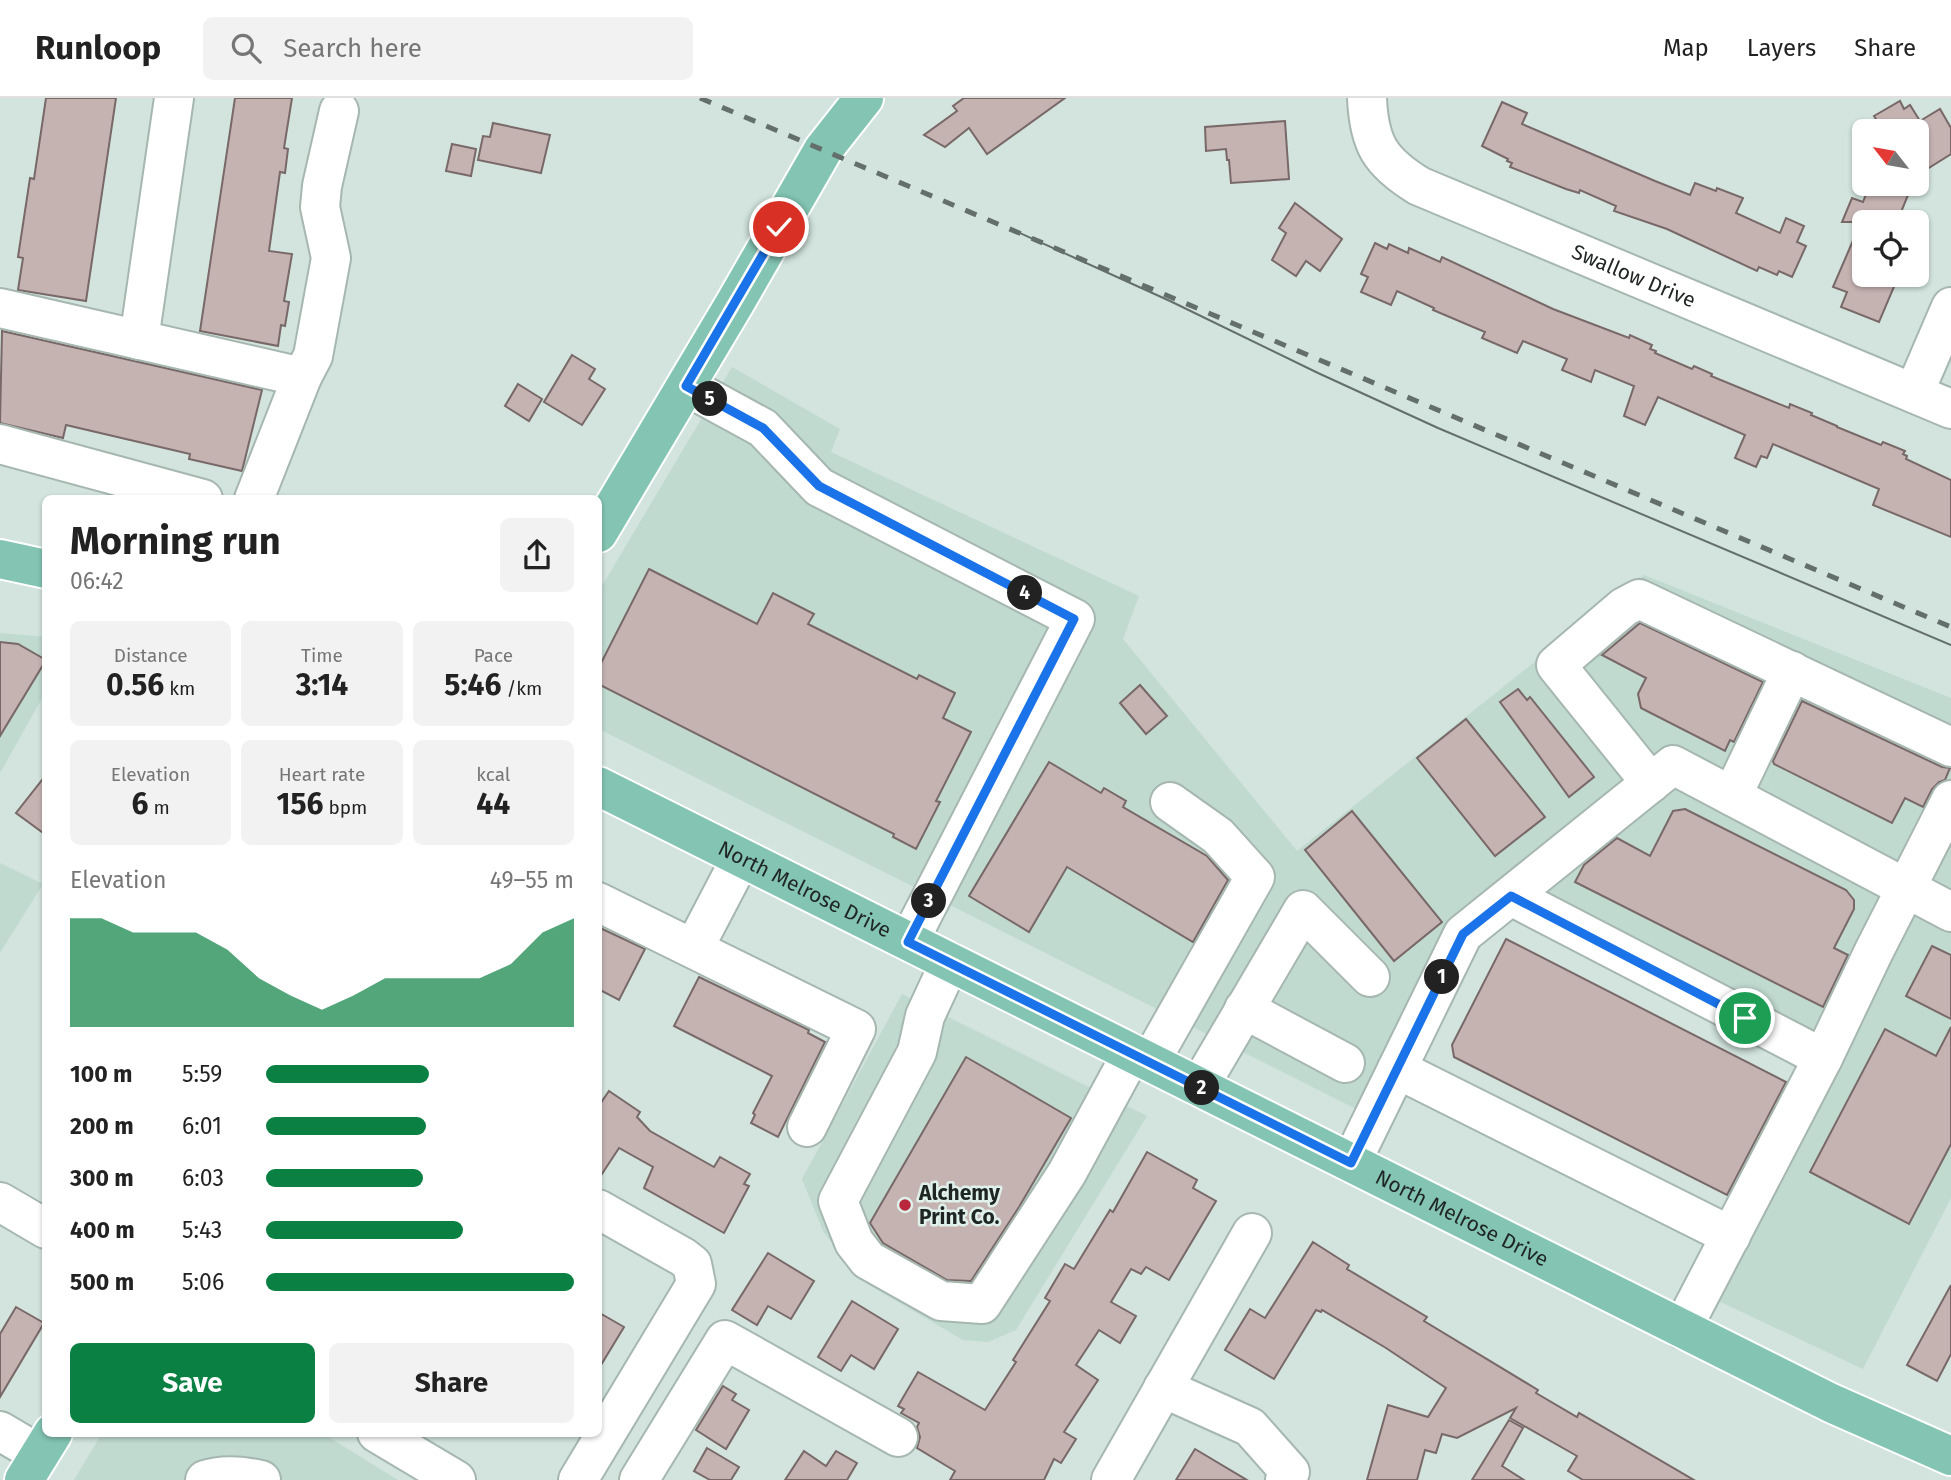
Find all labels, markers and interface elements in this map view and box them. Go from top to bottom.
search box [203,17,693,80]
text: Runloop [35,28,161,68]
icon: search [227,29,265,67]
text: Search here [283,33,422,64]
text: Map [1663,34,1709,62]
text: Layers [1747,34,1816,62]
text: Share [1854,34,1916,62]
north arrow [1852,119,1928,196]
map controls [1852,119,1929,287]
pin [749,197,809,257]
icon: check [760,208,798,246]
button: locate [1852,210,1929,287]
street label: Swallow Drive [1568,239,1700,313]
pin: 5 [692,382,728,416]
text: 5 [704,387,715,410]
text: Morning run [70,518,281,564]
button: share [500,518,574,592]
text: 06:42 [70,567,124,595]
pin: 4 [1007,575,1042,610]
text: 4 [1019,581,1030,604]
text: Distance [114,644,188,667]
text: Time [301,644,343,667]
text: Pace [474,644,513,667]
text: 0.56 [106,667,164,703]
text: 3:14 [296,667,348,703]
text: 5:46 [444,667,501,703]
text: km [164,677,195,700]
text: /km [501,677,542,700]
text: Elevation [111,763,190,786]
text: Heart rate [279,763,365,786]
text: kcal [476,763,510,786]
text: 6 [132,786,148,822]
text: 156 [277,786,324,822]
text: 44 [476,786,510,822]
text: m [148,796,170,819]
text: bpm [324,796,367,819]
street label: North Melrose Drive [714,835,895,944]
text: Elevation [70,866,166,894]
text: 49–55 m [490,866,574,894]
pin: 3 [912,884,946,918]
text: 3 [924,889,933,912]
pin: 1 [1424,960,1460,994]
text: 1 [1437,965,1446,988]
pin [1715,988,1775,1048]
icon: arrive [1726,999,1764,1037]
text: 100 m [70,1060,132,1088]
text: 5:59 [182,1060,222,1088]
pin: 2 [1184,1070,1220,1105]
text: 2 [1197,1076,1206,1099]
text: 200 m [70,1112,134,1140]
text: 6:01 [182,1112,222,1140]
text: 300 m [70,1164,134,1192]
text: 6:03 [182,1164,224,1192]
street label: North Melrose Drive [1371,1164,1553,1272]
place label: Alchemy Print Co. [918,1180,1000,1230]
marker: Alchemy Print Co. [897,1197,913,1213]
text: 400 m [70,1216,135,1244]
text: 5:43 [182,1216,222,1244]
text: 500 m [70,1268,134,1296]
text: 5:06 [182,1268,224,1296]
button: Save [70,1343,315,1423]
button: Share [329,1343,574,1423]

